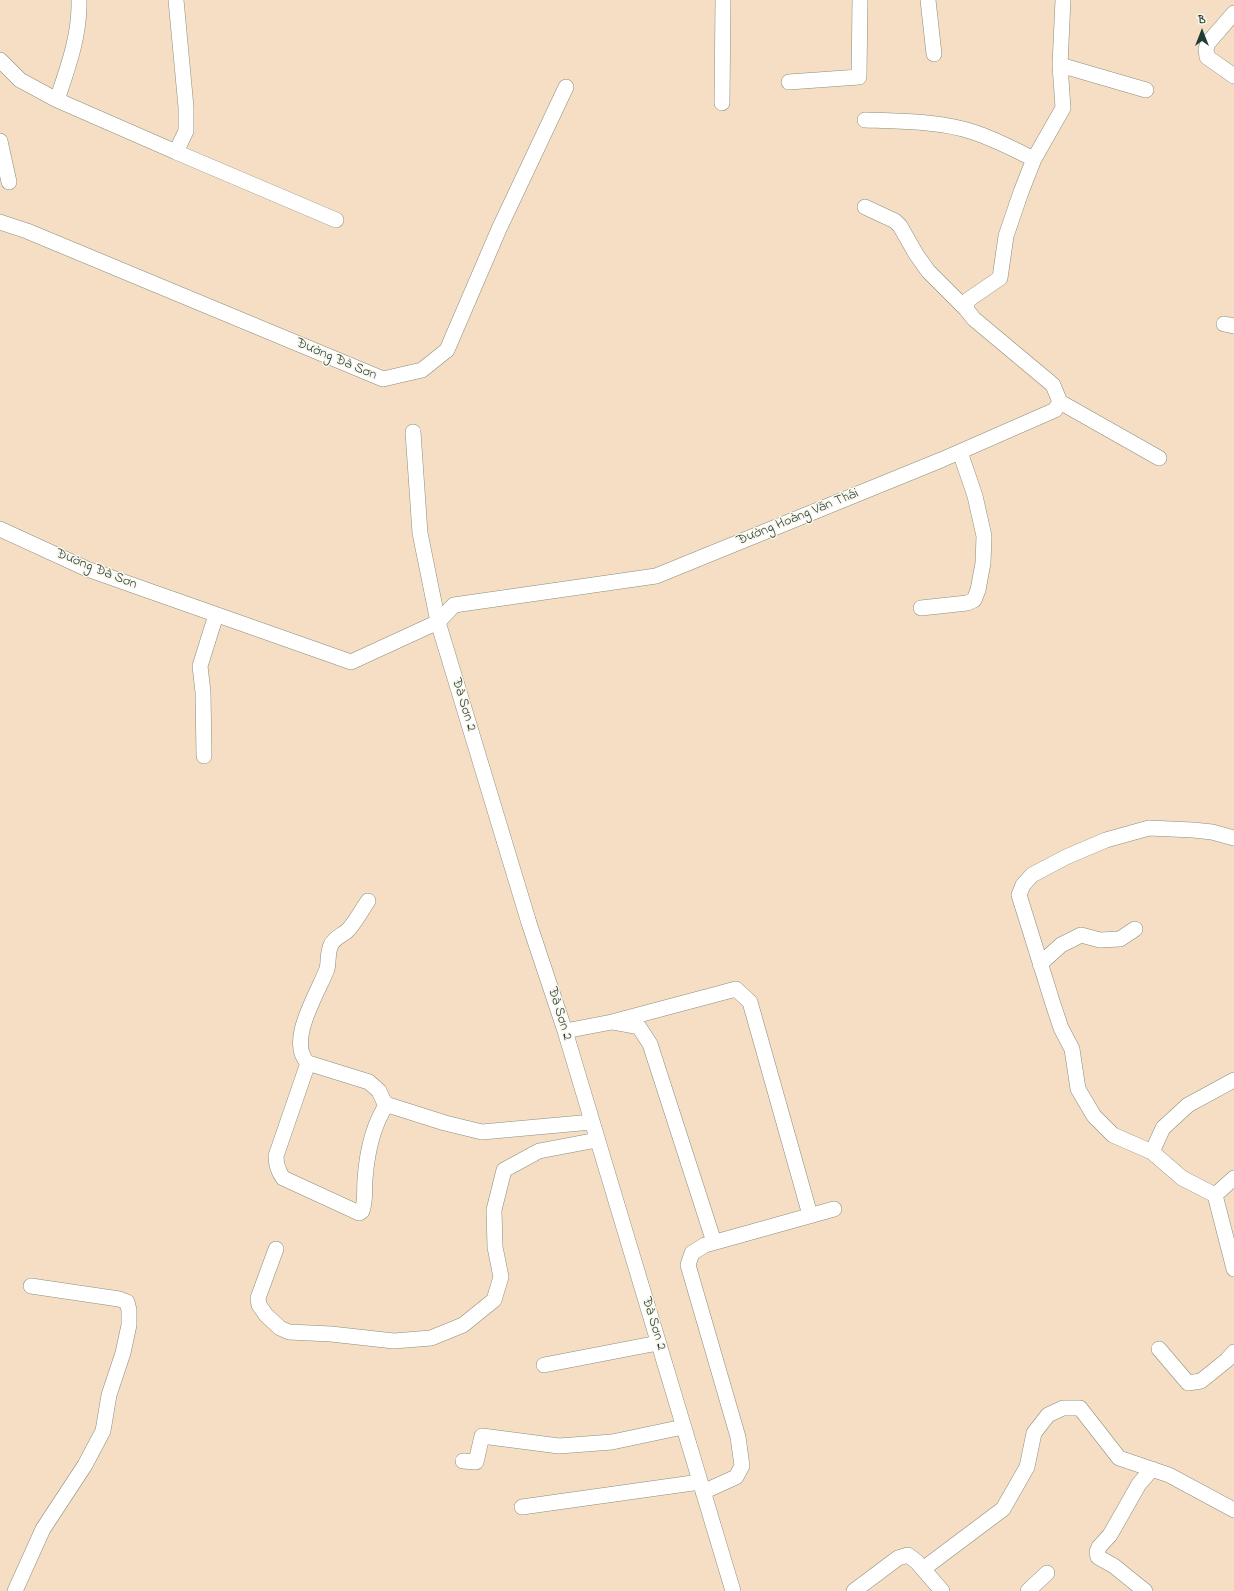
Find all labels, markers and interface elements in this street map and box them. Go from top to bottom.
north arrow [1182,12,1222,52]
text: B [1198,12,1206,28]
street label: Đường Đà Sơn [293,335,379,385]
street label: Đường Hoàng Văn Thái [735,486,861,550]
street label: Đường Đà Sơn [53,546,139,594]
street label: Đà Sơn 2 [447,676,479,734]
street label: Đà Sơn 2 [543,985,575,1043]
street label: Đà Sơn 2 [637,1295,669,1353]

